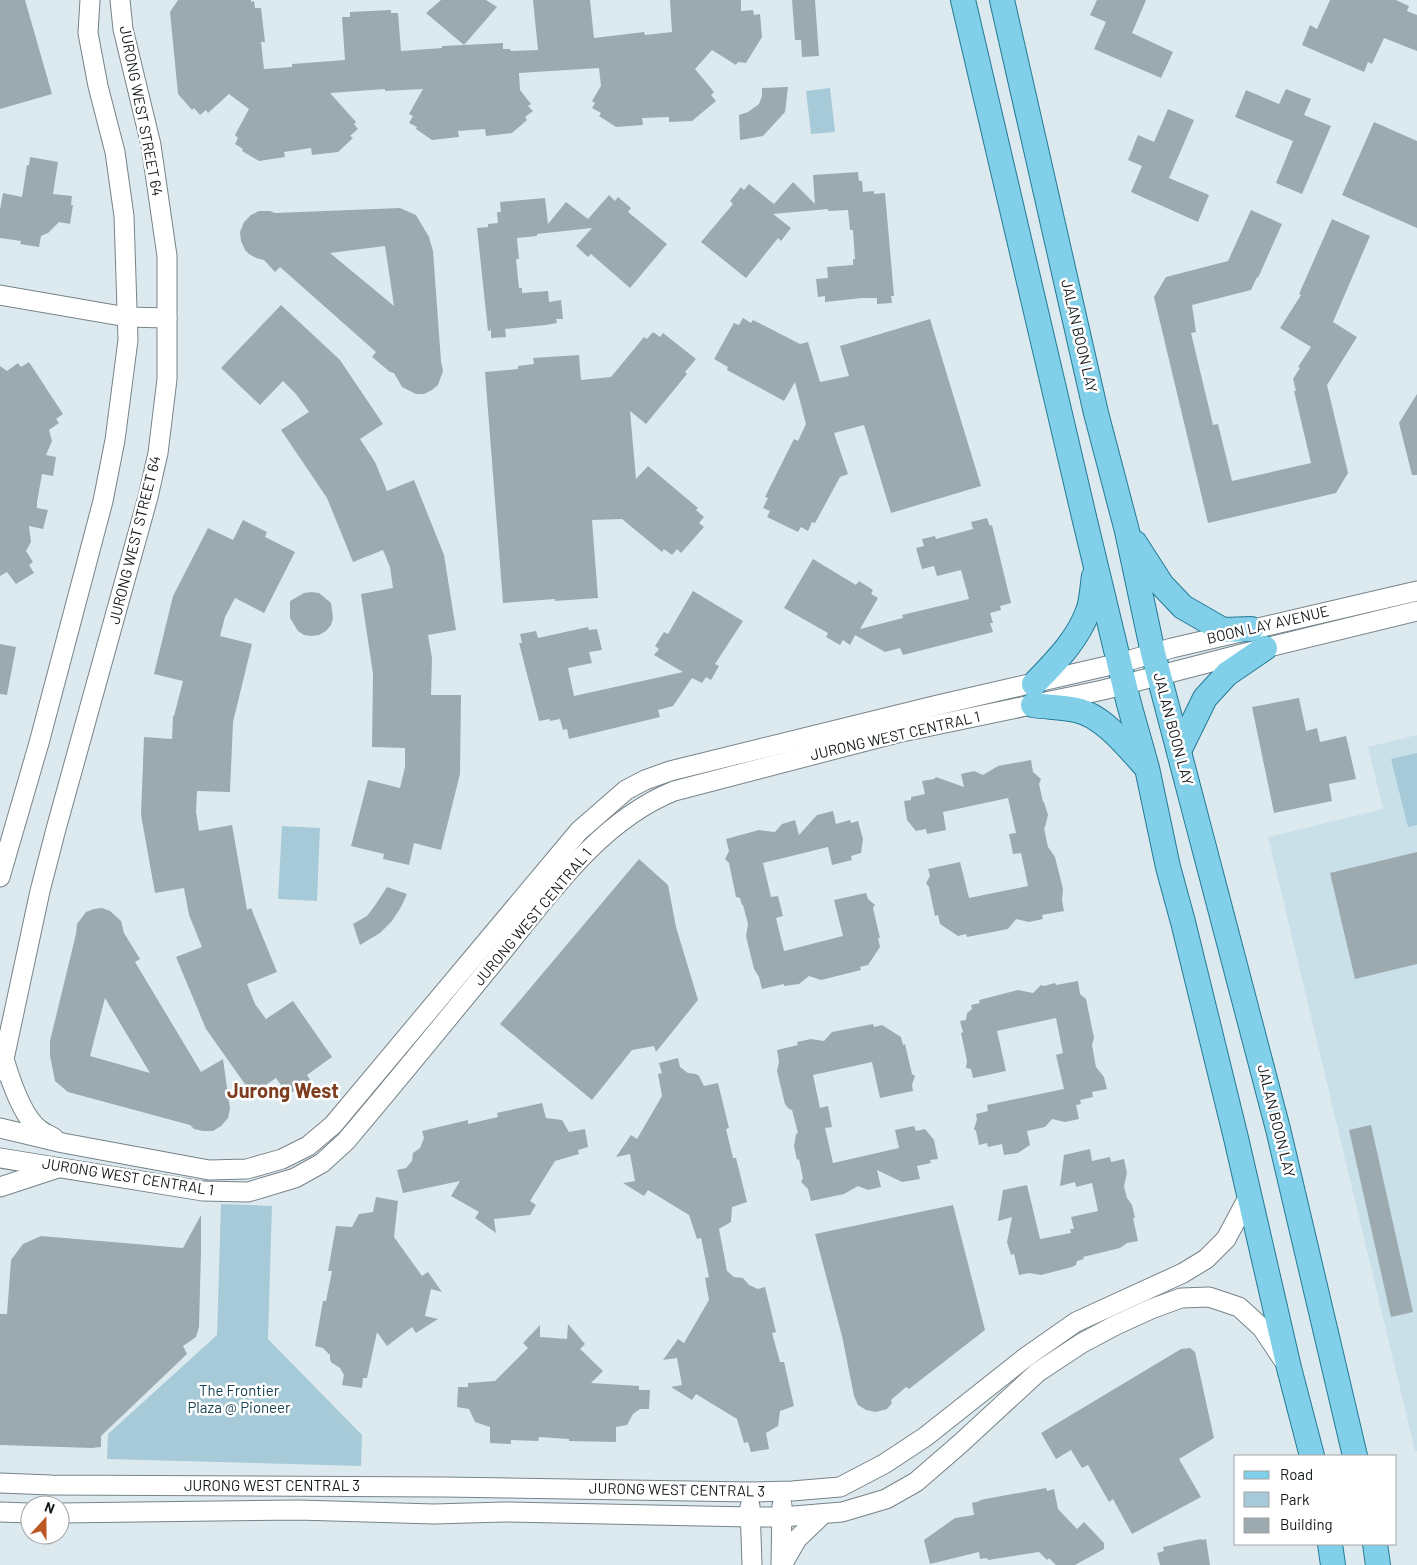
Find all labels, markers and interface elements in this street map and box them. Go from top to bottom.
street label: JURONG WEST STREET 64 [117,24,167,197]
street label: JALAN BOON LAY [1058,277,1102,394]
street label: JURONG WEST STREET 64 [104,454,164,626]
street label: BOON LAY AVENUE [1205,601,1331,647]
street label: JALAN BOON LAY [1150,670,1198,787]
street label: JURONG WEST CENTRAL 1 [808,707,981,763]
street label: JURONG WEST CENTRAL 1 [470,844,595,989]
street label: JALAN BOON LAY [1254,1062,1300,1179]
district label: Jurong West [227,1078,339,1102]
street label: JURONG WEST CENTRAL 1 [41,1154,215,1198]
park label: The Frontier Plaza @ Pioneer [187,1381,291,1416]
legend [1234,1455,1397,1545]
text: Road [1280,1465,1313,1483]
street label: JURONG WEST CENTRAL 3 [184,1476,360,1494]
street label: JURONG WEST CENTRAL 3 [589,1478,765,1500]
text: Park [1280,1490,1310,1508]
north arrow [20,1495,70,1545]
text: N [42,1498,57,1517]
text: Building [1280,1515,1333,1533]

